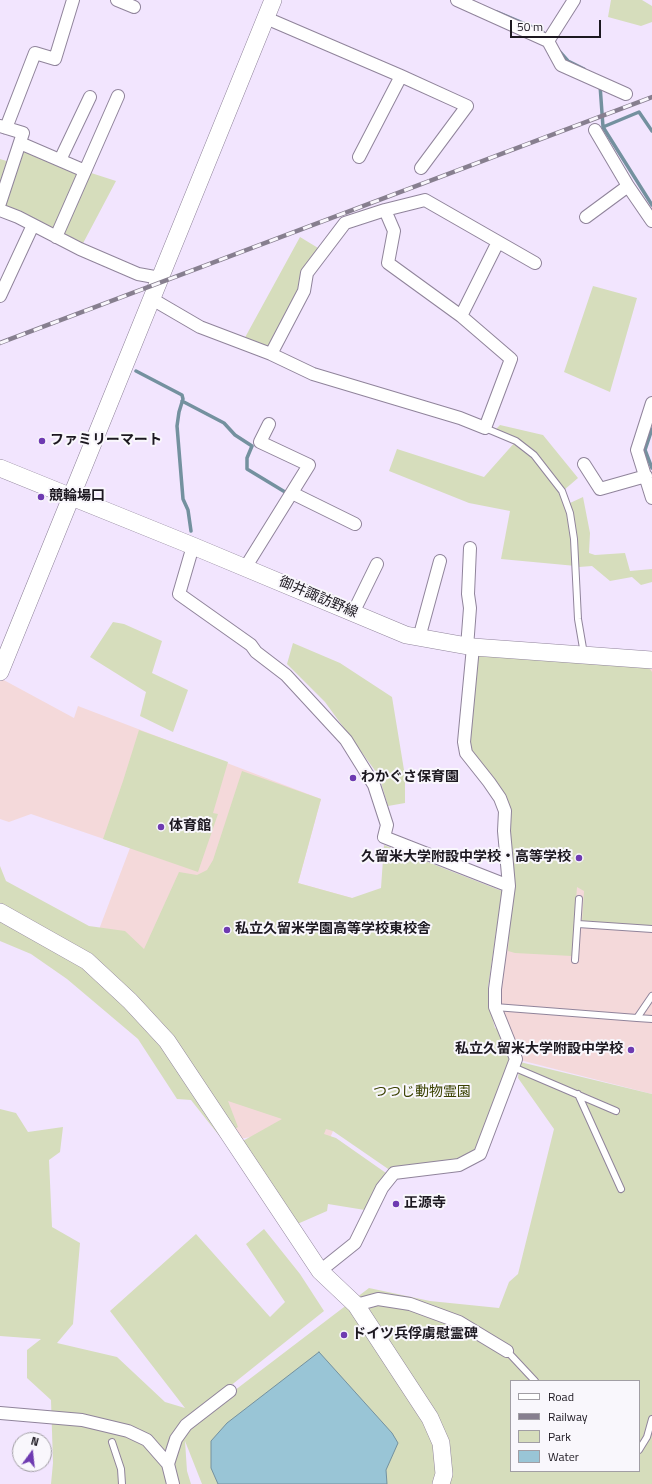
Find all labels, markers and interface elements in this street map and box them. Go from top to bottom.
scale bar [512,12,603,38]
text: 50 m [517,17,543,36]
place label: ファミリーマート [50,433,162,449]
marker: ファミリーマート [37,436,47,446]
place label: 競輪場口 [49,489,105,505]
marker: 競輪場口 [36,492,46,502]
street label: 御井諏訪野線 [276,574,360,622]
place label: わかぐさ保育園 [361,770,459,786]
marker: わかぐさ保育園 [348,773,358,783]
place label: 体育館 [169,819,211,835]
marker: 体育館 [156,822,166,832]
place label: 久留米大学附設中学校・高等学校 [361,850,571,866]
marker: 久留米大学附設中学校・高等学校 [574,853,584,863]
place label: 私立久留米学園高等学校東校舎 [235,922,431,938]
marker: 私立久留米学園高等学校東校舎 [222,925,232,935]
place label: 私立久留米大学附設中学校 [455,1042,623,1058]
marker: 私立久留米大学附設中学校 [626,1045,636,1055]
park label: つつじ動物霊園 [373,1085,471,1101]
place label: 正源寺 [404,1196,446,1212]
marker: 正源寺 [391,1199,401,1209]
place label: ドイツ兵俘虜慰霊碑 [352,1327,478,1343]
marker: ドイツ兵俘虜慰霊碑 [339,1330,349,1340]
legend [510,1380,640,1472]
text: Road [548,1387,574,1406]
text: Railway [548,1407,588,1426]
text: Park [548,1427,571,1446]
north arrow [12,1432,52,1472]
text: N [29,1433,41,1450]
text: Water [548,1447,579,1466]

